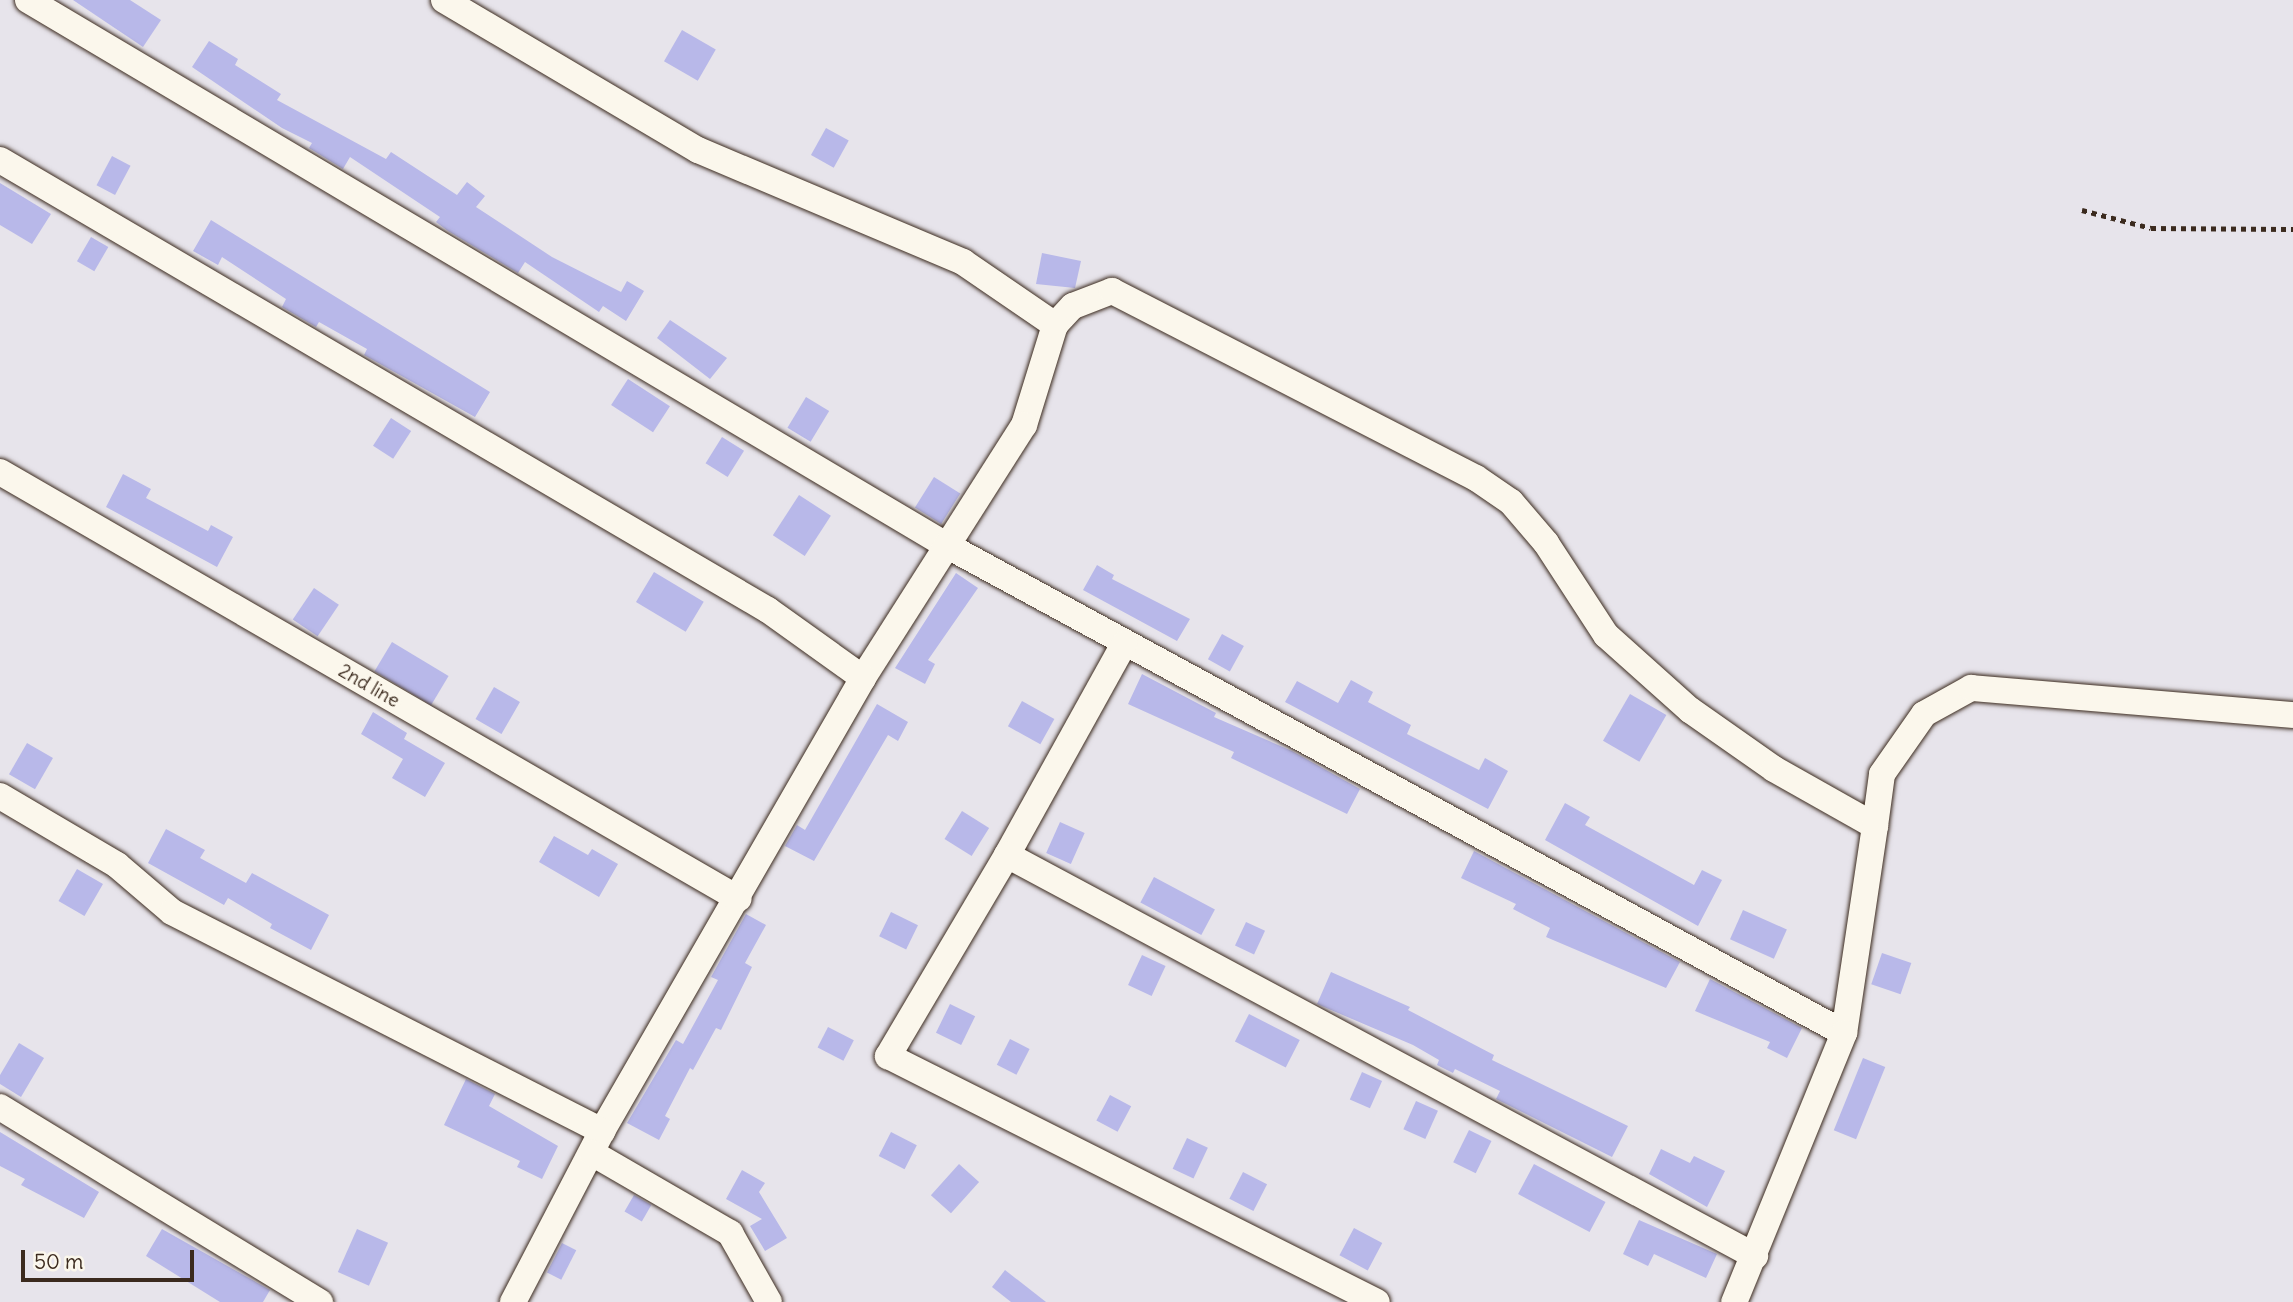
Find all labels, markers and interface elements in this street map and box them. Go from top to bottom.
street label: 2nd line [334,659,404,713]
scale bar [24,1236,198,1280]
text: 50 m [34,1248,83,1275]

